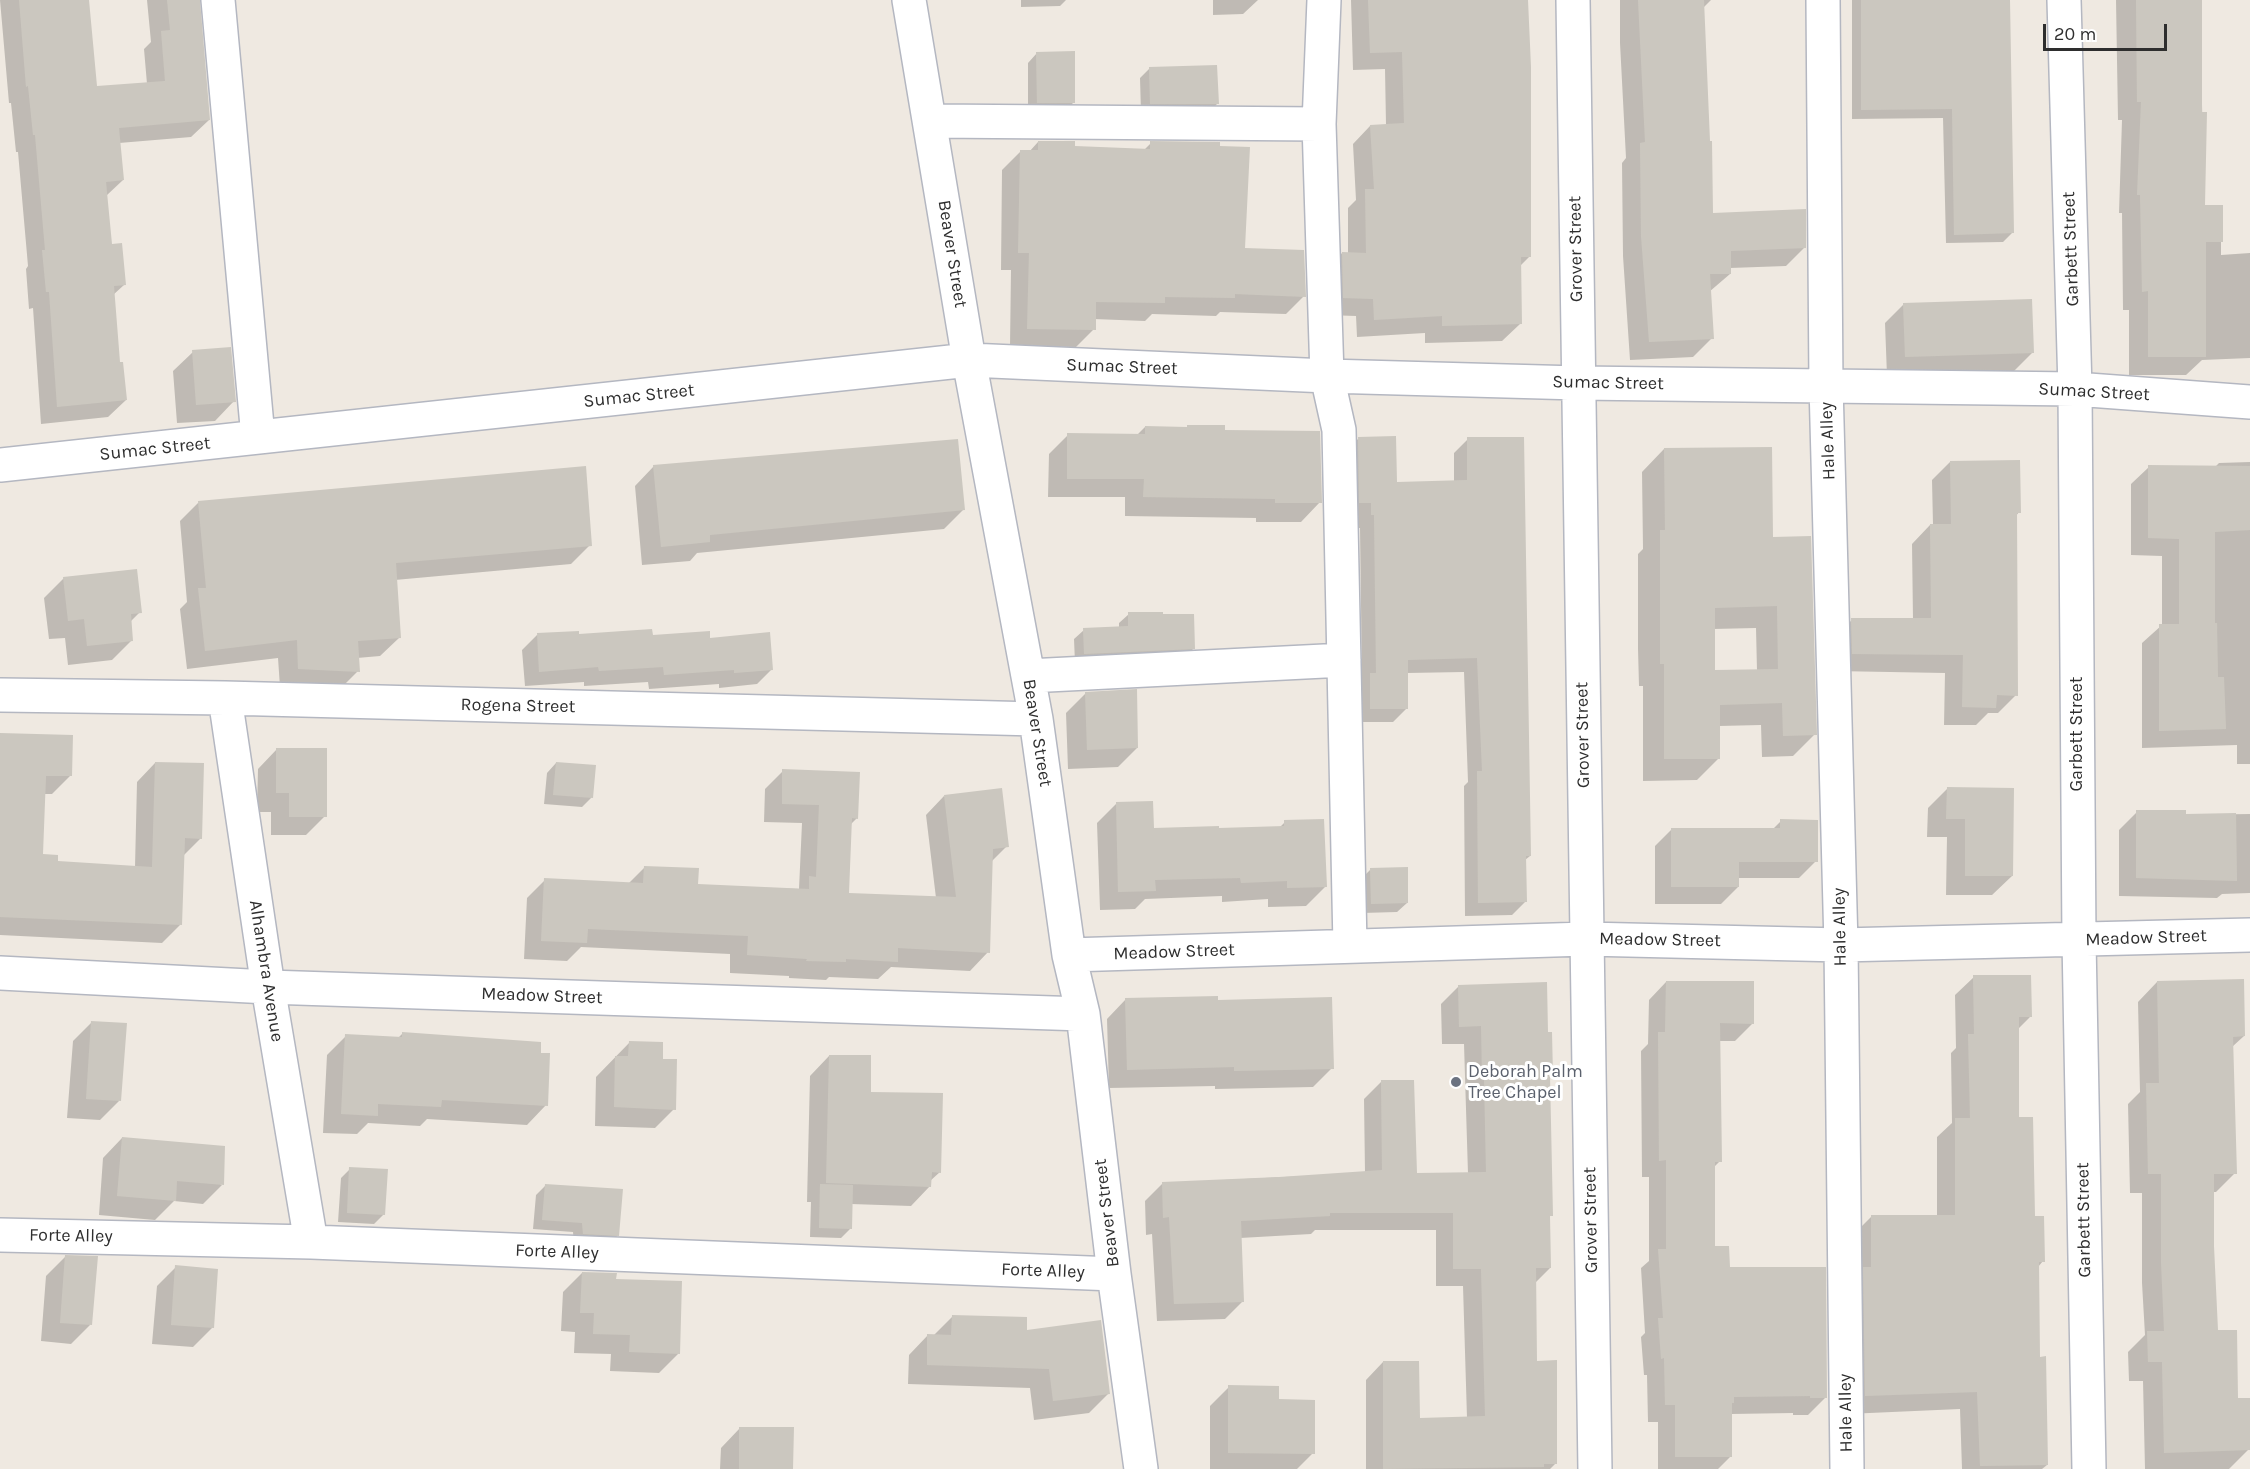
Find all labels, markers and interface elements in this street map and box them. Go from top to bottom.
scale bar [2046,12,2170,50]
text: 20 m [2054,23,2096,45]
street label: Garbett Street [2058,191,2084,307]
street label: Grover Street [1564,196,1588,302]
street label: Beaver Street [933,199,971,309]
street label: Sumac Street [1066,354,1178,380]
street label: Sumac Street [1552,371,1664,395]
street label: Sumac Street [2038,378,2150,406]
street label: Sumac Street [582,379,696,413]
street label: Hale Alley [1816,401,1840,481]
street label: Sumac Street [98,432,212,466]
street label: Garbett Street [2066,676,2088,792]
street label: Beaver Street [1018,678,1056,788]
street label: Grover Street [1571,682,1595,788]
street label: Rogena Street [460,694,576,718]
street label: Hale Alley [1829,888,1851,966]
street label: Alhambra Avenue [244,898,288,1044]
street label: Meadow Street [2085,925,2207,951]
street label: Meadow Street [1599,928,1721,952]
street label: Meadow Street [1113,939,1235,965]
street label: Meadow Street [481,983,603,1009]
place label: Deborah Palm Tree Chapel [1468,1061,1583,1104]
marker: Deborah Palm Tree Chapel [1449,1075,1463,1089]
street label: Beaver Street [1090,1158,1124,1268]
street label: Garbett Street [2072,1162,2096,1278]
street label: Grover Street [1579,1167,1603,1273]
street label: Forte Alley [29,1224,113,1248]
street label: Forte Alley [515,1240,599,1264]
street label: Forte Alley [1001,1259,1085,1283]
street label: Hale Alley [1835,1374,1857,1452]

